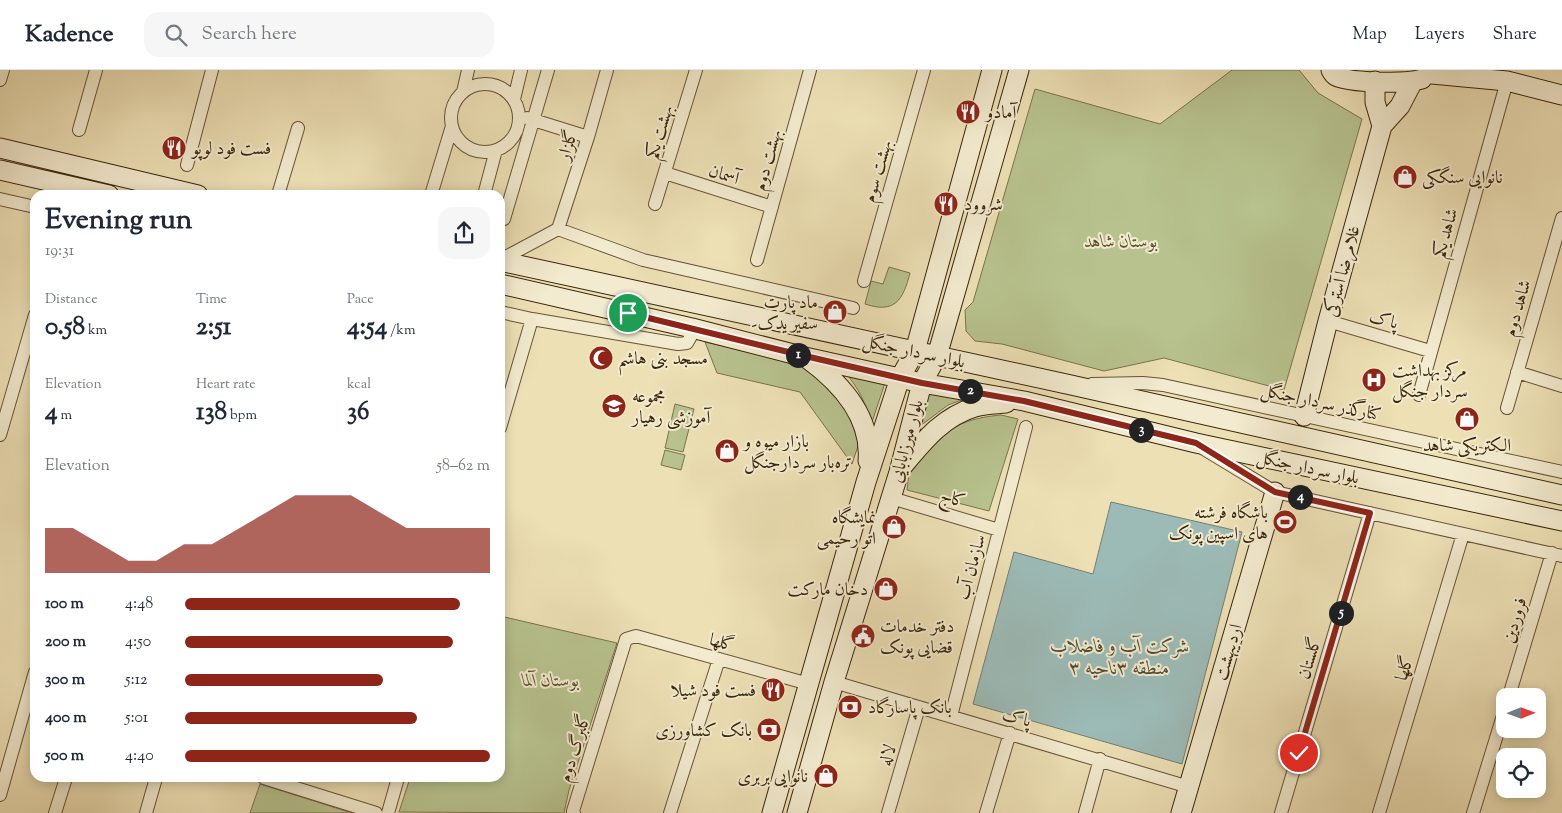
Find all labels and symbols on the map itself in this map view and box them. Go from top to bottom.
restaurant icon: آمادو [955,99,981,125]
place label: آمادو [984,101,1018,127]
street label: بهشت یکم [640,102,683,163]
street label: گلزار [551,127,586,166]
street label: بهشت دوم [748,127,791,195]
restaurant icon: فست فود لوپو [161,135,187,161]
place label: فست فود لوپو [190,137,271,163]
street label: بهشت سوم [858,137,901,206]
street label: آسمان [705,159,744,194]
shop icon: نانوایی سنگکی [1392,164,1418,190]
place label: نانوایی سنگکی [1422,165,1503,192]
restaurant icon: شروود [933,191,959,217]
place label: شروود [964,193,1003,219]
street label: شاهد یکم [1427,206,1468,262]
street label: غلامرضا آسترکی [1318,223,1369,320]
park label: بوستان شاهد [1084,230,1158,256]
street label: شاهد دوم [1498,277,1540,340]
place label: ماد پارت -سفیر یدک [751,291,818,338]
pin [607,292,649,334]
shop icon: ماد پارت -سفیر یدک [822,299,848,325]
street label: پاک [1366,304,1403,338]
street label: بلوار سردار جنگل [860,328,968,377]
pin: 1 [786,342,810,368]
mosque icon: مسجد بنی هاشم [588,345,614,371]
place label: مسجد بنی هاشم [618,347,708,376]
place label: مرکز بهداشت سردار جنگل [1392,359,1468,406]
hospital icon: مرکز بهداشت سردار جنگل [1361,367,1387,393]
street label: کنارگذر سردار جنگل [1258,377,1384,429]
pin: 2 [958,378,982,404]
place label: مجموعه آموزشی رهیار [630,385,713,432]
school or university icon: مجموعه آموزشی رهیار [601,393,627,419]
street label: بلوار میرزابابایی [884,397,931,486]
shop icon: الکتریکی شاهد [1454,406,1480,432]
pin: 3 [1128,418,1154,442]
place label: بازار میوه و تره‌بار سردارجنگل [742,430,852,477]
place label: الکتریکی شاهد [1423,434,1511,460]
shop icon: بازار میوه و تره‌بار سردارجنگل [714,438,740,464]
street label: بلوار سردار جنگل [1254,444,1362,493]
street label: کاج [936,484,968,517]
pin: 4 [1288,484,1312,510]
place label: باشگاه فرشته های اسپین پونک [1169,500,1268,548]
place label: نمایشگاه اتو رحیمی [816,505,876,553]
sports icon: باشگاه فرشته های اسپین پونک [1272,509,1298,535]
shop icon: نمایشگاه اتو رحیمی [881,514,907,540]
street label: سازمان آب [952,532,994,603]
shop icon: دخان مارکت [873,576,899,602]
place label: دخان مارکت [787,578,868,604]
street label: فروردین [1497,594,1535,647]
pin: 5 [1328,600,1354,626]
place label: دفتر خدمات قضایی پونک [880,615,954,662]
street label: اردیبهشت [1209,621,1250,684]
public building icon: دفتر خدمات قضایی پونک [850,623,876,649]
street label: گلها [706,628,737,660]
water label: شرکت آب و فاضلاب منطقه ۳ناحیه ۳ [1051,634,1189,683]
street label: گلستان [1292,634,1330,683]
street label: گلها [1390,653,1422,684]
park label: بوستان آلما [521,669,580,695]
restaurant icon: فست فود شیلا [760,677,786,703]
place label: فست فود شیلا [670,679,756,705]
north arrow [1496,688,1546,738]
bank icon: بانک پاسارگاد [837,694,863,720]
place label: بانک پاسارگاد [868,696,952,722]
street label: پاک [999,702,1036,736]
street label: گلبرگ دوم [553,711,600,786]
bank icon: بانک کشاورزی [756,717,782,743]
place label: بانک کشاورزی [655,719,752,745]
pin [1278,732,1320,774]
street label: لاله [873,742,904,769]
shop icon: نانوایی بربری [813,763,839,789]
place label: نانوایی بربری [738,765,808,791]

